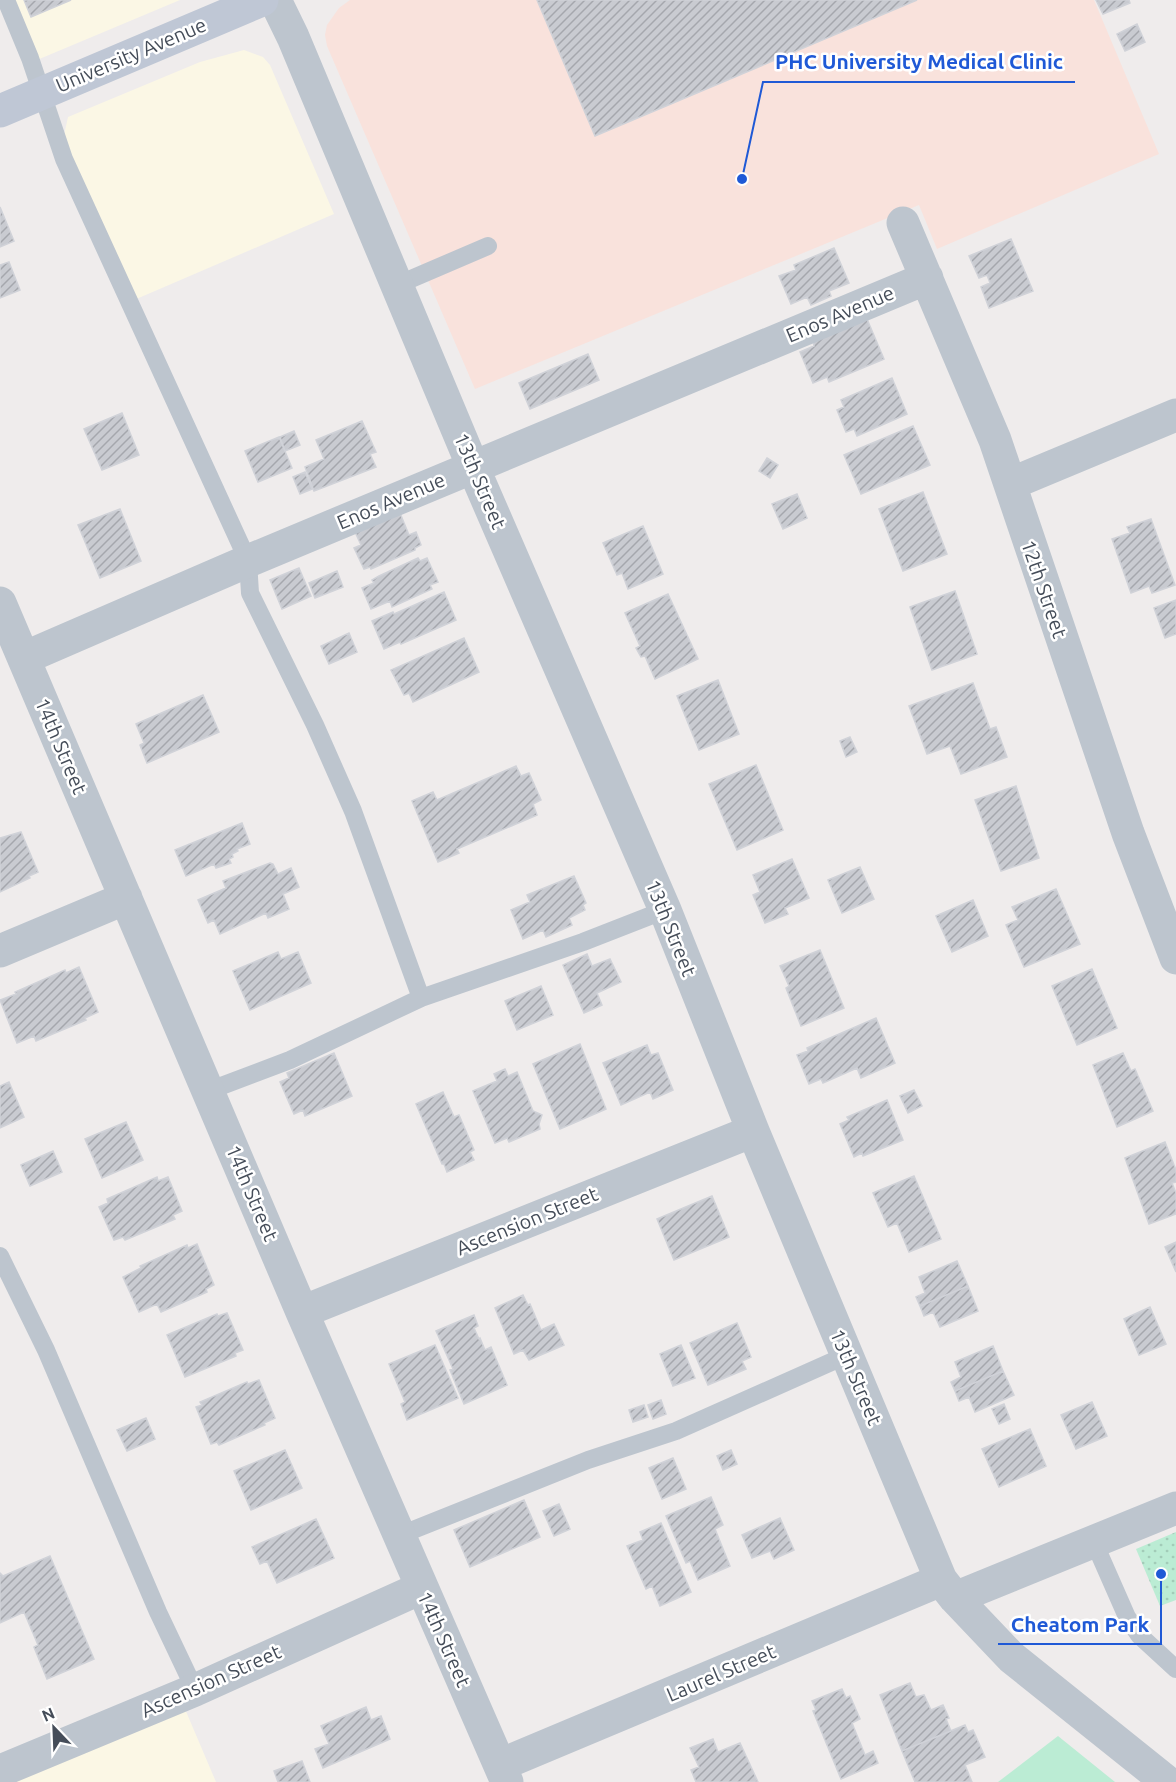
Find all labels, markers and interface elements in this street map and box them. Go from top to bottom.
street label: University Avenue [52,12,210,97]
callout: PHC University Medical Clinic [763,43,1075,82]
text: PHC University Medical Clinic [775,49,1063,73]
street label: Enos Avenue [782,280,897,347]
street label: 13th Street [450,429,511,532]
street label: Enos Avenue [333,467,448,534]
street label: 12th Street [1017,537,1072,641]
street label: 14th Street [31,694,92,797]
street label: 13th Street [642,876,701,980]
street label: 14th Street [222,1141,283,1244]
street label: Ascension Street [453,1182,601,1259]
street label: 13th Street [826,1325,887,1428]
street label: 14th Street [413,1587,476,1690]
callout: Cheatom Park [998,1605,1161,1644]
text: Cheatom Park [1011,1612,1149,1636]
street label: Ascension Street [137,1639,284,1722]
street label: Laurel Street [663,1639,779,1706]
north arrow [24,1698,84,1758]
text: N [39,1704,57,1725]

